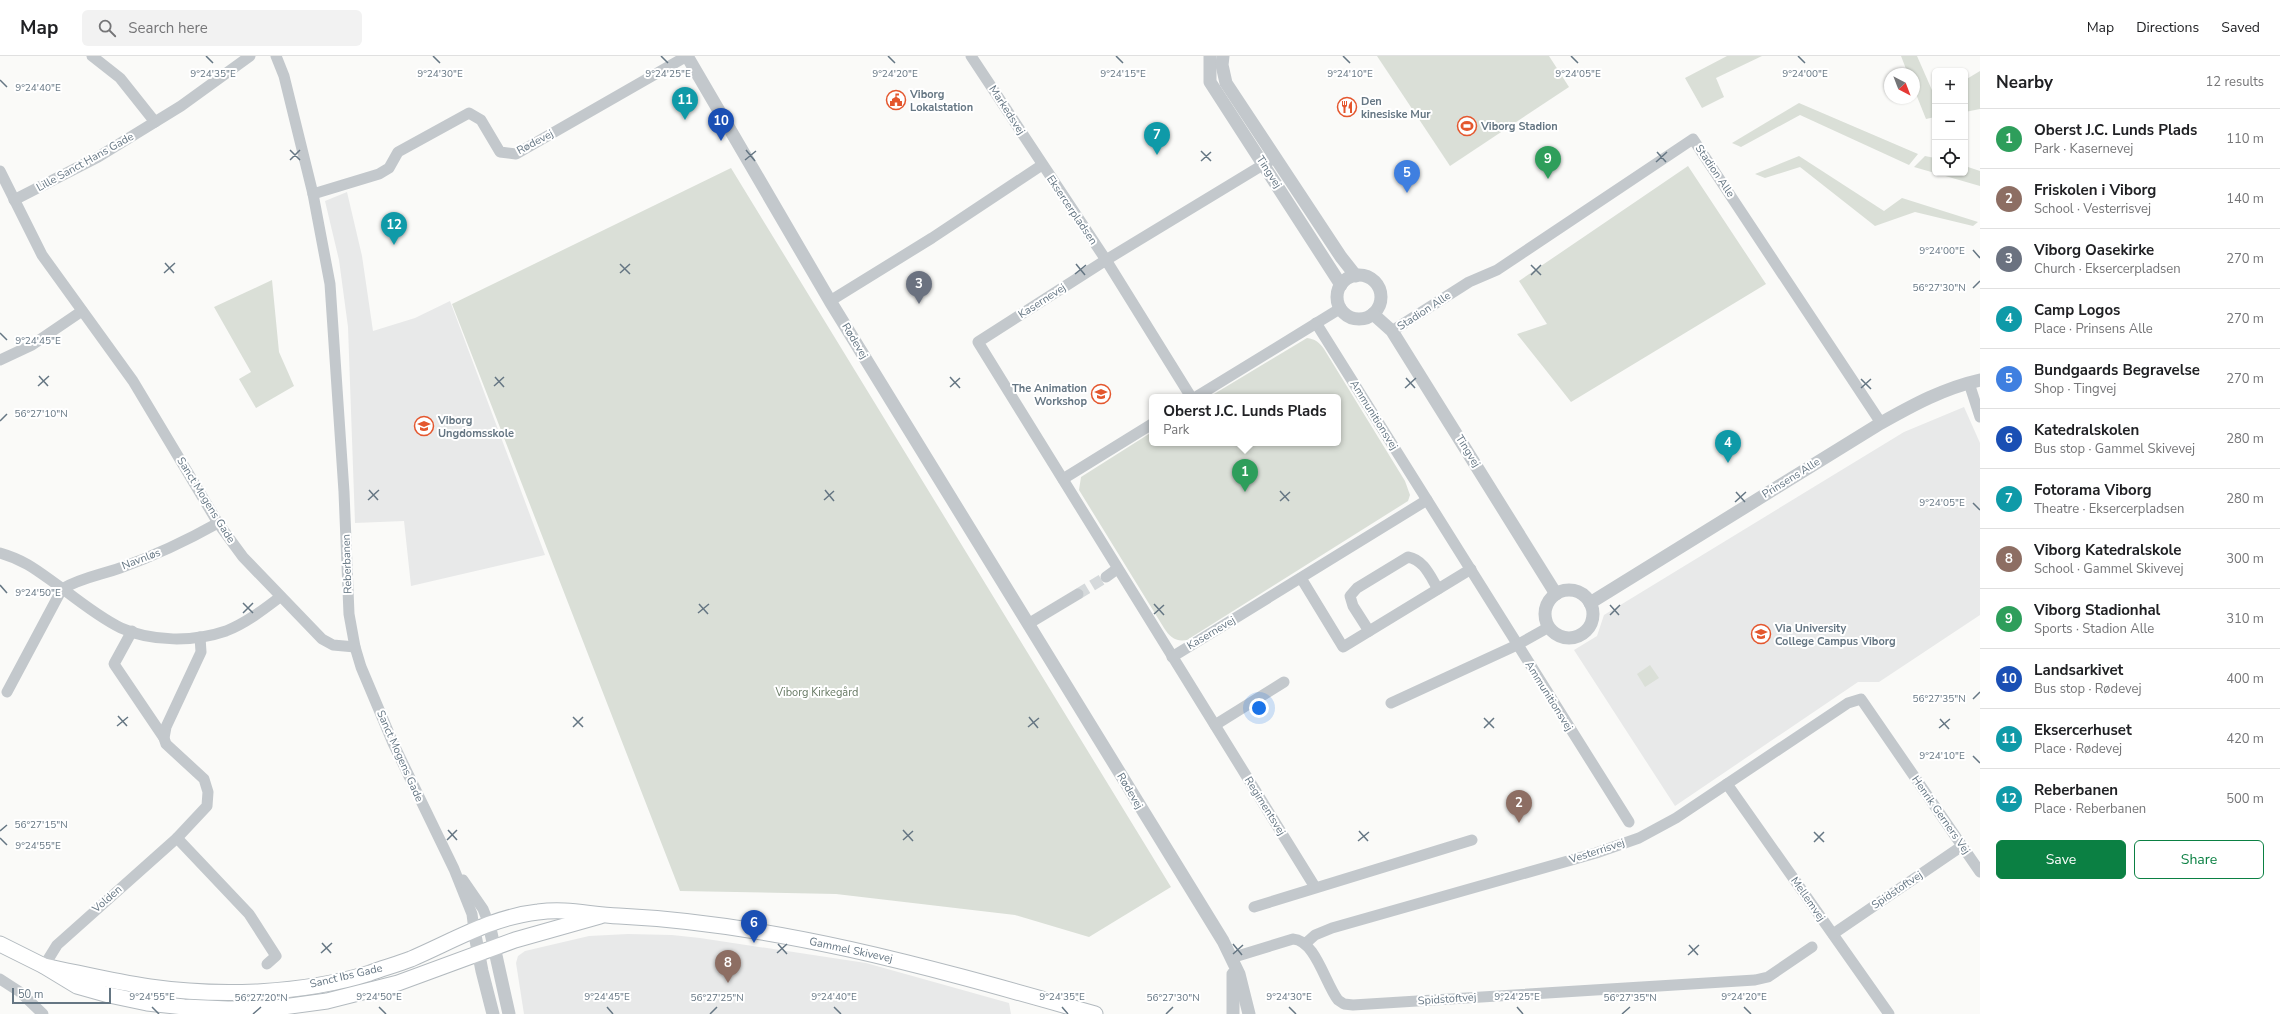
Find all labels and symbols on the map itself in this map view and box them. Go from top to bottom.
text: 9°24'35"E [190,67,236,81]
text: 9°24'30"E [417,67,463,81]
text: 9°24'25"E [645,67,691,81]
text: 9°24'20"E [872,67,918,81]
text: 9°24'15"E [1100,67,1146,81]
text: 9°24'10"E [1327,67,1373,81]
text: 9°24'05"E [1555,67,1601,81]
text: 9°24'00"E [1782,67,1828,81]
north arrow [1884,68,1920,104]
text: 9°24'40"E [15,81,61,95]
street label: Markedsvej [985,82,1029,138]
pin: 11 [672,87,698,120]
place label: Viborg Lokalstation [909,87,973,115]
public building icon: Viborg Lokalstation [885,89,907,111]
place label: Den kinesiske Mur [1361,94,1431,122]
restaurant icon: Den kinesiske Mur [1336,96,1358,118]
pin: 10 [708,108,734,141]
sports icon: Viborg Stadion [1456,115,1478,137]
place label: Viborg Stadion [1480,119,1558,134]
pin: 7 [1144,122,1170,155]
street label: Rødevej [514,126,556,158]
street label: Lille Sanct Hans Gade [34,129,136,195]
street label: Stadion Alle [1692,142,1738,201]
pin: 9 [1535,146,1561,179]
street label: Tingvej [1253,153,1285,191]
pin: 5 [1394,160,1420,193]
street label: Eksercerpladsen [1043,172,1101,248]
pin: 12 [381,212,407,245]
text: 9°24'00"E [1919,244,1965,258]
pin: 3 [906,271,932,304]
street label: Kasernevej [1015,280,1069,322]
text: 56°27'30"N [1912,281,1966,295]
street label: Stadion Alle [1394,288,1454,334]
street label: Rødevej [838,320,872,362]
text: 9°24'45"E [15,334,61,348]
street label: Ammunitionsvej [1346,377,1402,453]
place label: The Animation Workshop [1012,381,1087,409]
school or university icon: The Animation Workshop [1090,383,1112,405]
text: 56°27'10"N [14,407,68,421]
place label: Viborg Ungdomsskole [437,413,514,441]
school or university icon: Viborg Ungdomsskole [413,415,435,437]
pin: 4 [1715,430,1741,463]
street label: Tingvej [1452,432,1484,470]
street label: Sanct Mogens Gade [173,454,239,546]
street label: Prinsens Alle [1759,454,1823,502]
pin: 1 [1232,459,1258,492]
text: 9°24'05"E [1919,496,1965,510]
street label: Reberbanen [338,534,356,594]
street label: Navnløs [119,545,163,573]
text: 9°24'50"E [15,586,61,600]
street label: Kasernevej [1184,613,1238,653]
place label: Via University College Campus Viborg [1774,621,1896,649]
school or university icon: Via University College Campus Viborg [1750,623,1772,645]
street label: Ammunitionsvej [1521,658,1577,734]
park label: Viborg Kirkegård [775,685,858,700]
text: 56°27'35"N [1912,692,1966,706]
your location [1249,698,1269,718]
street label: Sanct Mogens Gade [373,708,427,804]
text: 9°24'10"E [1919,749,1965,763]
street label: Rødevej [1113,770,1147,812]
street label: Henrik Gerners Vej [1908,773,1974,857]
street label: Regimentsvej [1241,774,1289,838]
pin: 2 [1506,790,1532,823]
text: 56°27'15"N [14,818,68,832]
street label: Vesterrisvej [1566,835,1627,867]
text: 9°24'55"E [15,839,61,853]
street label: Spidstoftvej [1869,867,1925,913]
street label: Mellemvej [1787,874,1829,924]
street label: Volden [88,882,125,917]
pin: 6 [741,910,767,943]
street label: Gammel Skivevej [808,934,894,966]
pin: 8 [715,950,741,983]
street label: Sanct Ibs Gade [308,960,384,992]
scale bar [12,986,111,1005]
street label: Spidstoftvej [1417,989,1477,1009]
text: 9°24'55"E [129,990,175,1004]
text: 9°24'50"E [356,990,402,1004]
text: 9°24'45"E [584,990,630,1004]
text: 9°24'40"E [811,990,857,1004]
text: 9°24'35"E [1039,990,1085,1004]
text: 9°24'30"E [1266,990,1312,1004]
text: 9°24'25"E [1494,990,1540,1004]
text: 9°24'20"E [1721,990,1767,1004]
text: 56°27'20"N [234,991,288,1005]
text: 56°27'25"N [690,991,744,1005]
text: 56°27'30"N [1146,991,1200,1005]
text: 56°27'35"N [1603,991,1657,1005]

